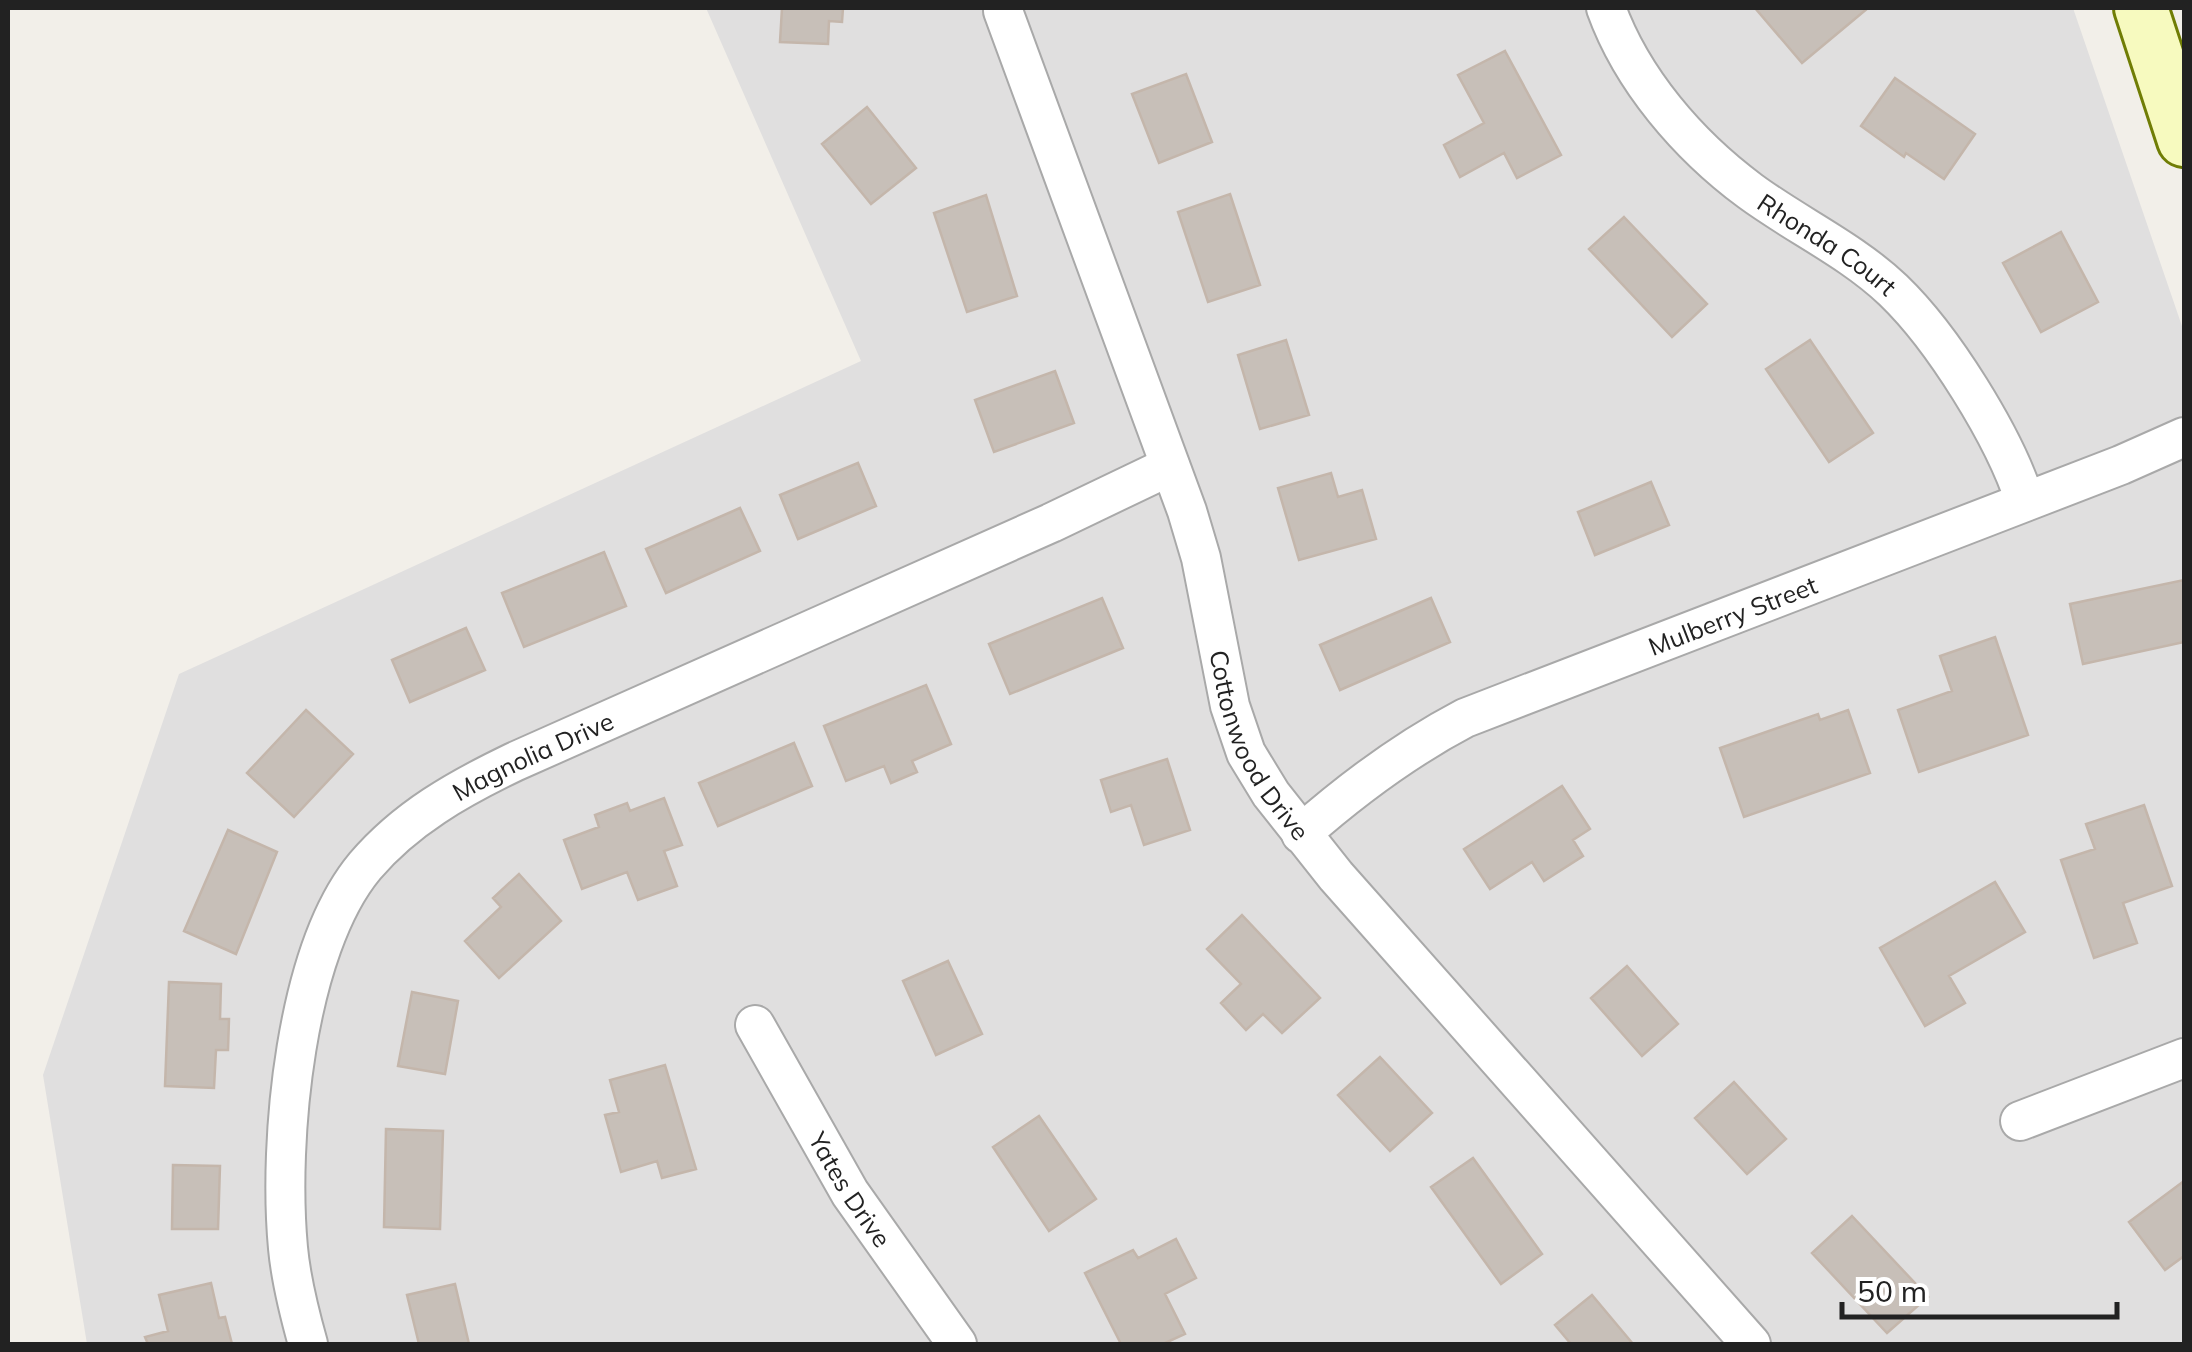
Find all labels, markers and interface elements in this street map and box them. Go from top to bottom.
street label: Rhonda Court [1752,186,1904,302]
street label: Mulberry Street [1644,568,1821,661]
street label: Cottonwood Drive [1204,647,1317,846]
street label: Magnolia Drive [446,704,618,807]
street label: Yates Drive [803,1125,898,1253]
scale bar [1842,1257,2117,1319]
text: 50 m [1857,1272,1927,1310]

